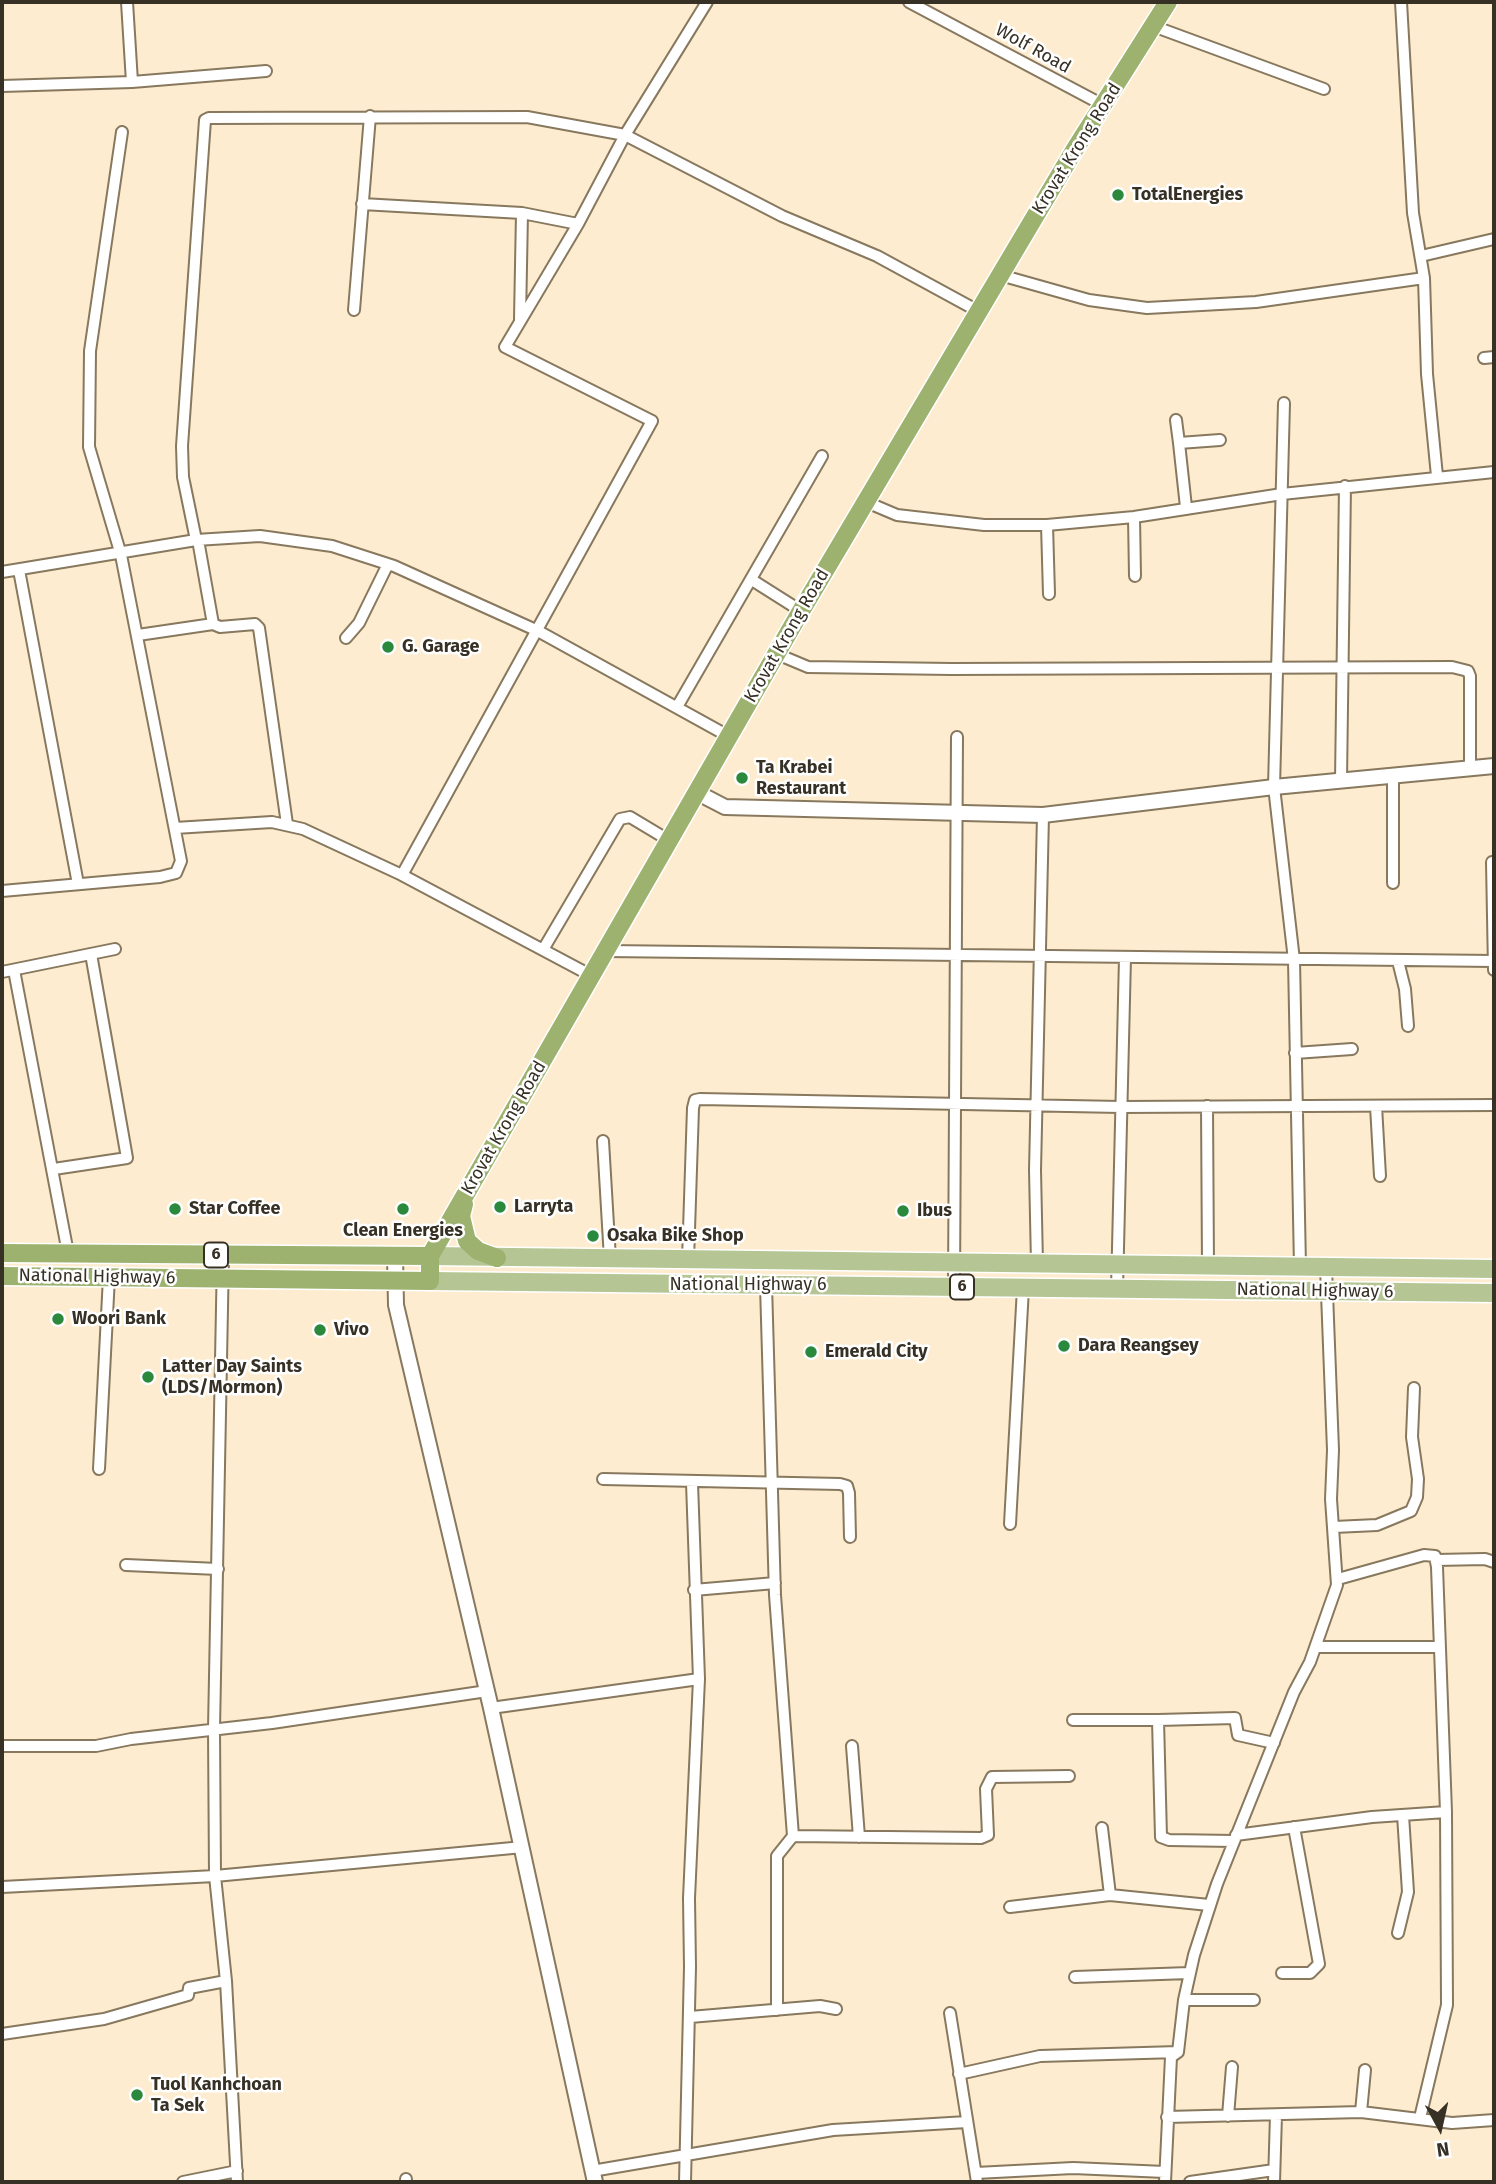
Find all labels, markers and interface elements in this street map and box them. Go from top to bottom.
street label: Wolf Road [992,19,1074,79]
street label: Krovat Krong Road [1028,79,1126,219]
place label: TotalEnergies [1132,184,1243,206]
marker: TotalEnergies [1110,187,1126,203]
street label: Krovat Krong Road [740,565,834,707]
place label: G. Garage [402,636,479,658]
marker: G. Garage [380,639,396,655]
place label: Ta Krabei Restaurant [756,757,846,800]
marker: Ta Krabei Restaurant [734,770,750,786]
street label: Krovat Krong Road [457,1057,551,1199]
place label: Larryta [514,1196,573,1218]
place label: Star Coffee [189,1198,280,1220]
marker: Larryta [492,1199,508,1215]
place label: Ibus [917,1200,952,1222]
marker: Star Coffee [167,1201,183,1217]
marker: Clean Energies [395,1201,411,1217]
marker: Ibus [895,1203,911,1219]
place label: Clean Energies [343,1220,463,1242]
place label: Osaka Bike Shop [607,1225,744,1247]
marker: Osaka Bike Shop [585,1228,601,1244]
road number: 6 [204,1242,228,1268]
street label: National Highway 6 [18,1265,176,1289]
street label: National Highway 6 [669,1274,827,1296]
road number: 6 [950,1274,974,1300]
street label: National Highway 6 [1236,1279,1394,1303]
place label: Woori Bank [72,1308,166,1330]
marker: Woori Bank [50,1311,66,1327]
place label: Vivo [334,1319,369,1341]
marker: Vivo [312,1322,328,1338]
place label: Dara Reangsey [1078,1335,1199,1357]
marker: Dara Reangsey [1056,1338,1072,1354]
place label: Emerald City [825,1341,928,1363]
marker: Emerald City [803,1344,819,1360]
place label: Latter Day Saints (LDS/Mormon) [162,1356,302,1398]
marker: Latter Day Saints (LDS/Mormon) [140,1369,156,1385]
place label: Tuol Kanhchoan Ta Sek [151,2074,282,2116]
marker: Tuol Kanhchoan Ta Sek [129,2087,145,2103]
north arrow [1405,2093,1475,2163]
text: N [1435,2137,1451,2162]

